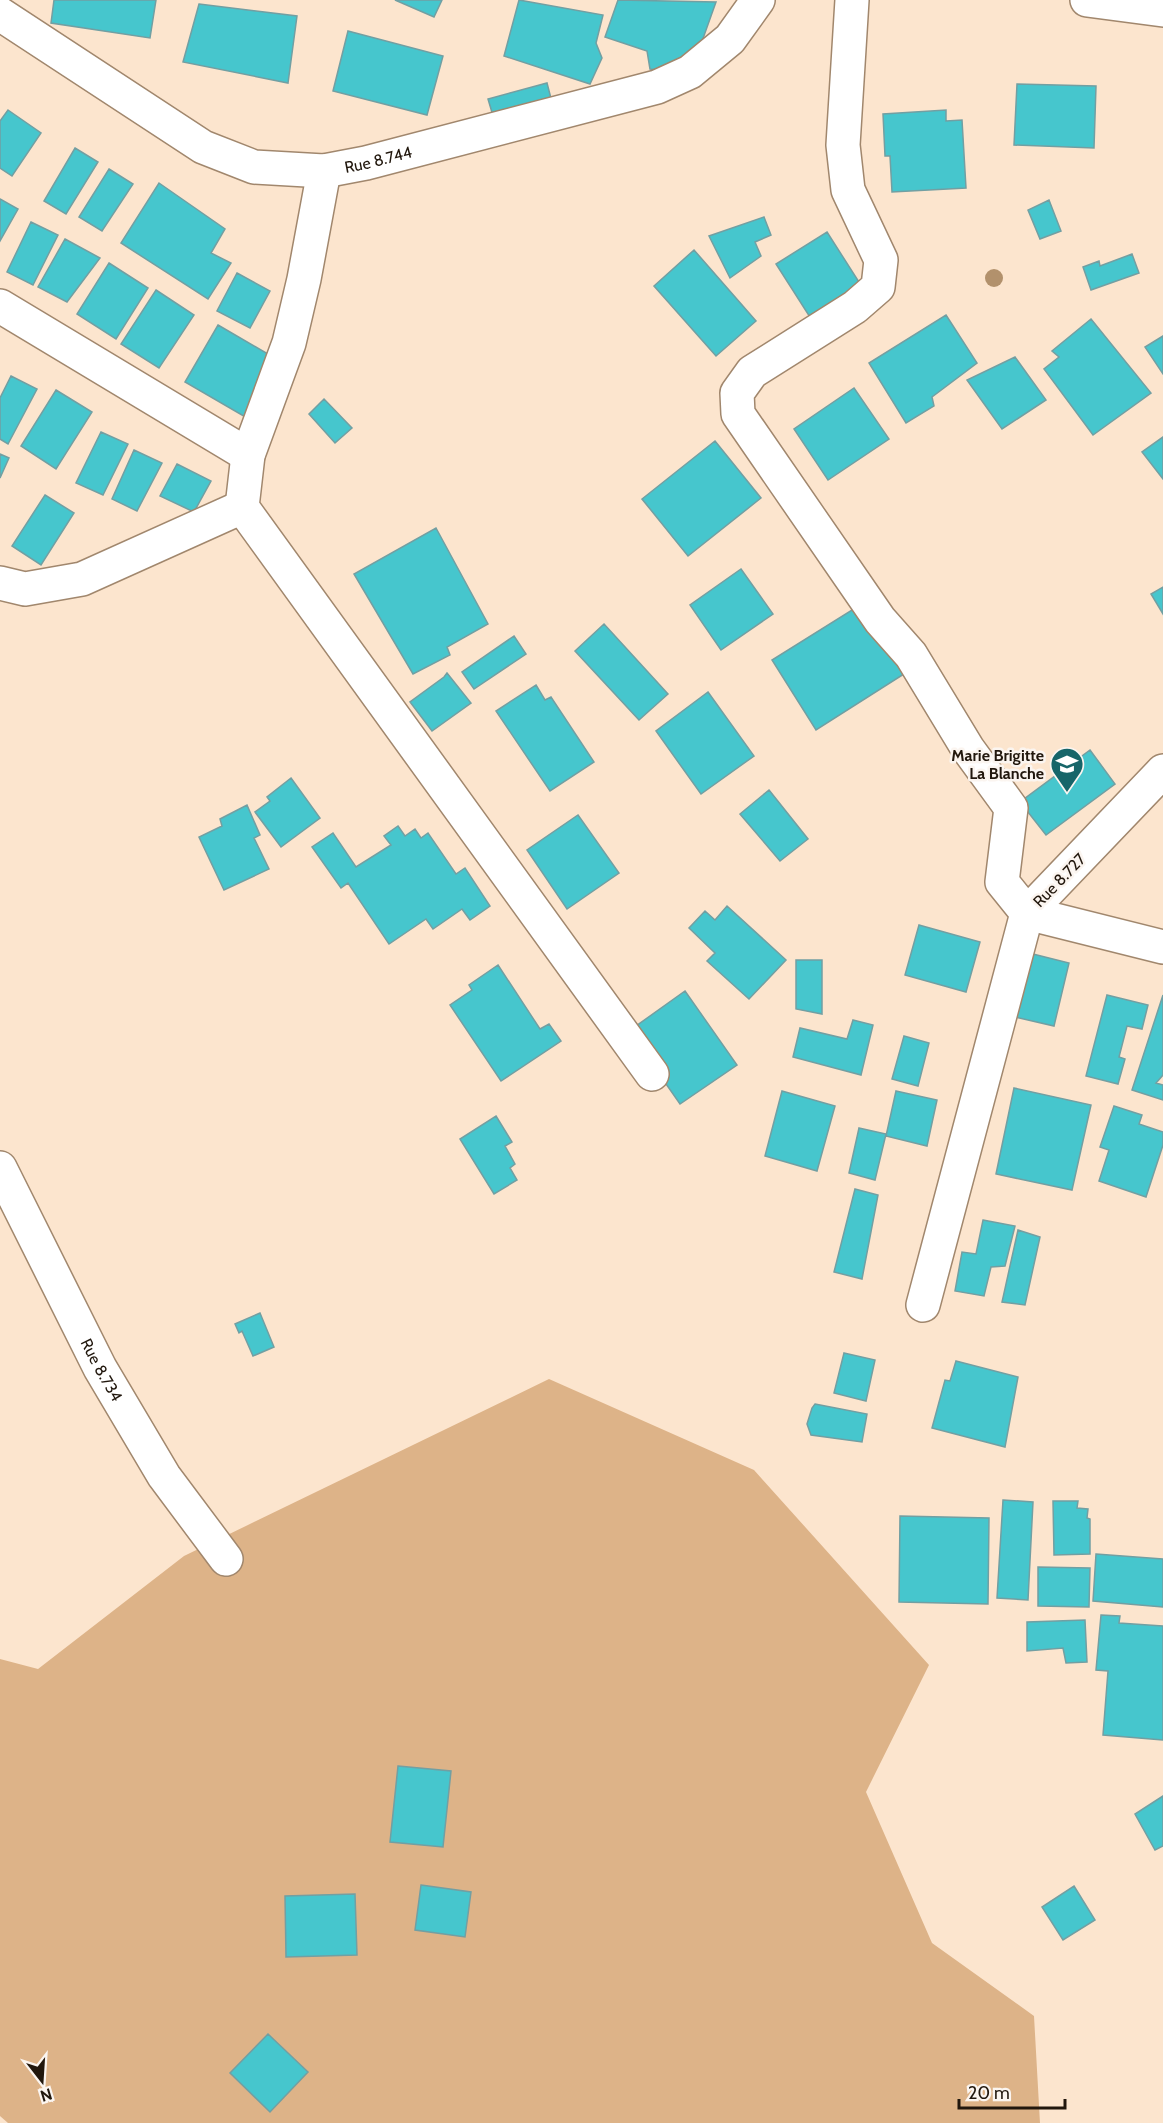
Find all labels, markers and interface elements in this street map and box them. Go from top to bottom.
street label: Rue 8.744 [343,142,414,177]
place label: Marie Brigitte La Blanche [951,746,1044,783]
school or university icon: Marie Brigitte La Blanche [1049,746,1085,793]
street label: Rue 8.727 [1029,850,1090,911]
street label: Rue 8.734 [77,1335,126,1405]
north arrow [12,2051,72,2111]
scale bar [959,2072,1066,2110]
text: 20 m [968,2082,1010,2104]
text: N [38,2084,54,2106]

